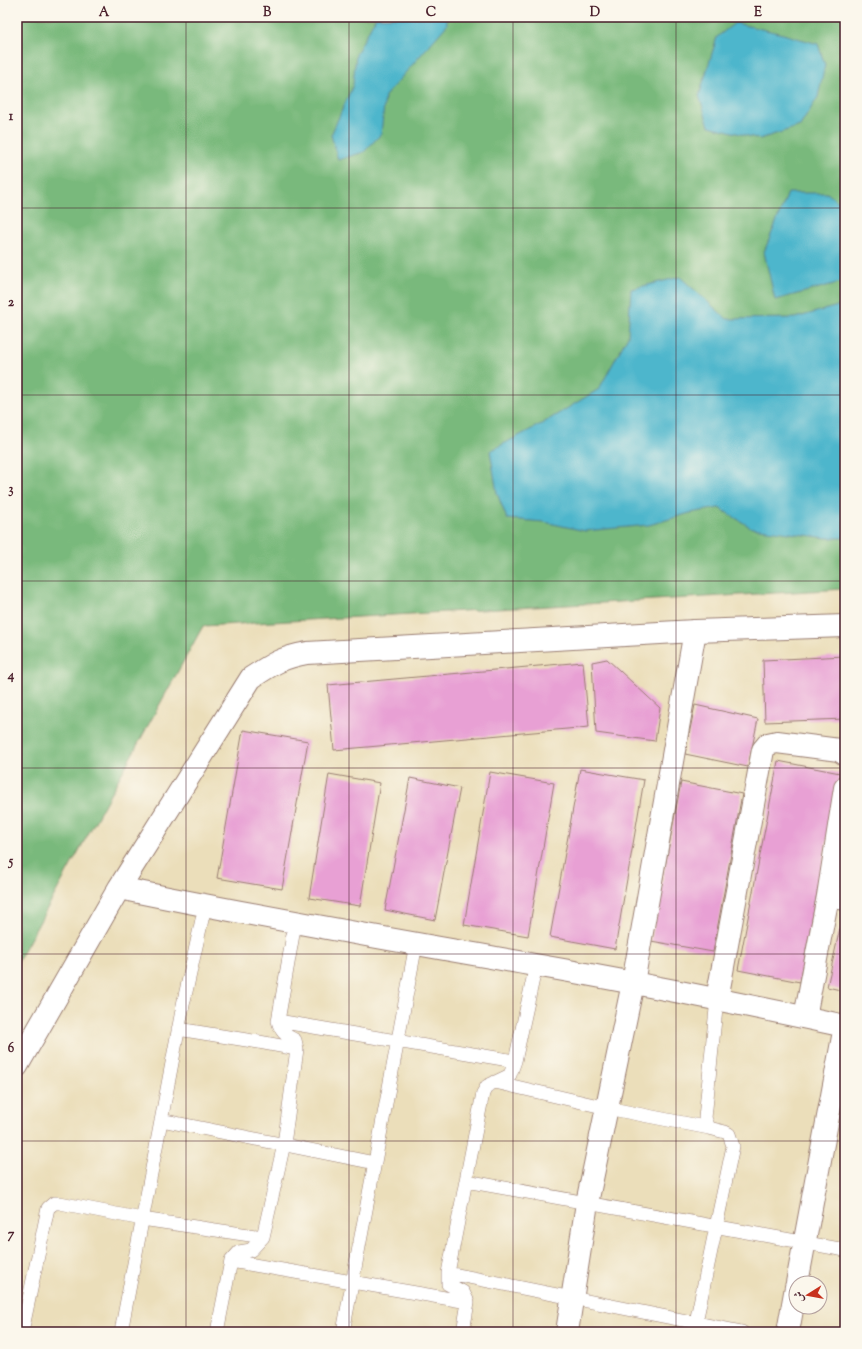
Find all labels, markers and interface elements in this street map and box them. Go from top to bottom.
text: A [99,4,110,22]
text: B [263,4,272,22]
text: C [426,4,436,22]
text: D [590,4,600,22]
text: E [754,4,762,22]
text: 1 [9,108,14,126]
text: 2 [8,294,15,312]
text: 3 [8,481,14,499]
text: 4 [7,667,15,685]
text: 5 [8,853,14,871]
text: 6 [8,1040,15,1058]
text: 7 [8,1226,15,1244]
north arrow [788,1275,828,1315]
text: ش [790,1290,808,1304]

